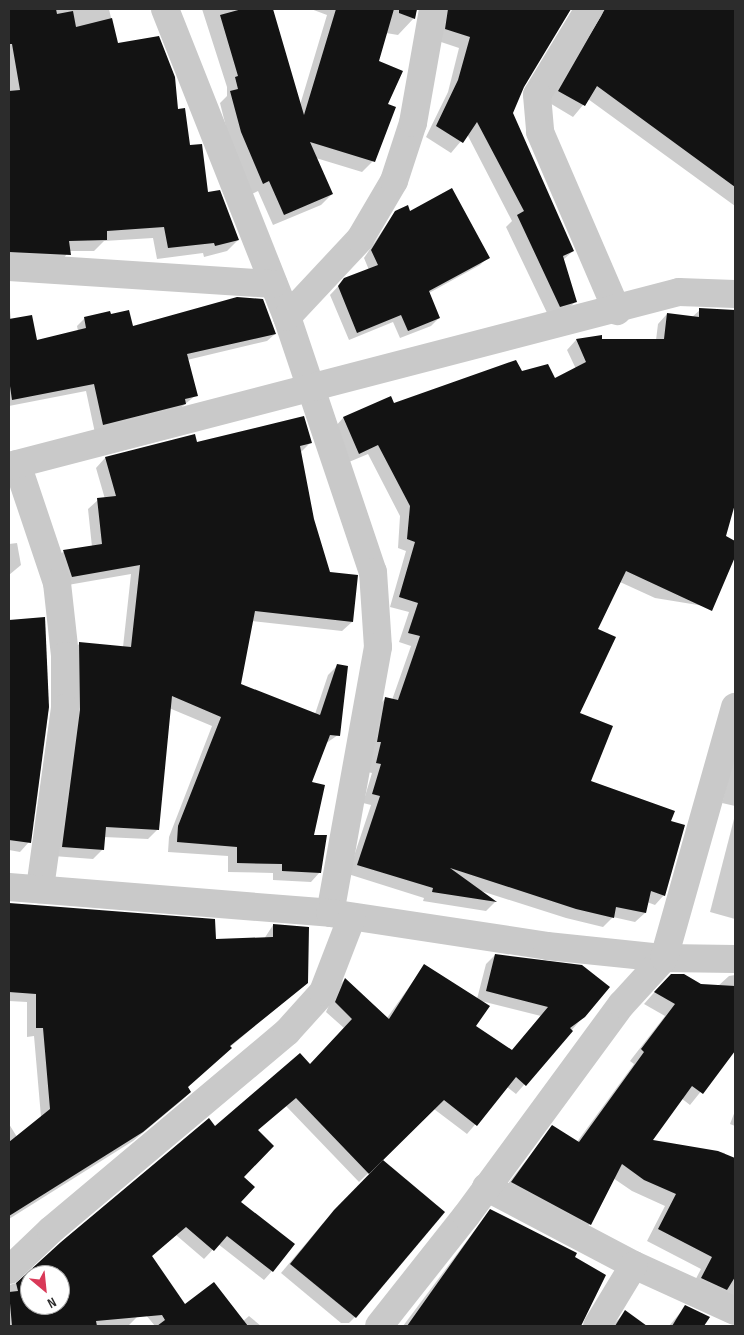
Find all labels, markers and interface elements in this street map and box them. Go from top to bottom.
north arrow [20,1265,70,1315]
text: N [45,1294,59,1312]

